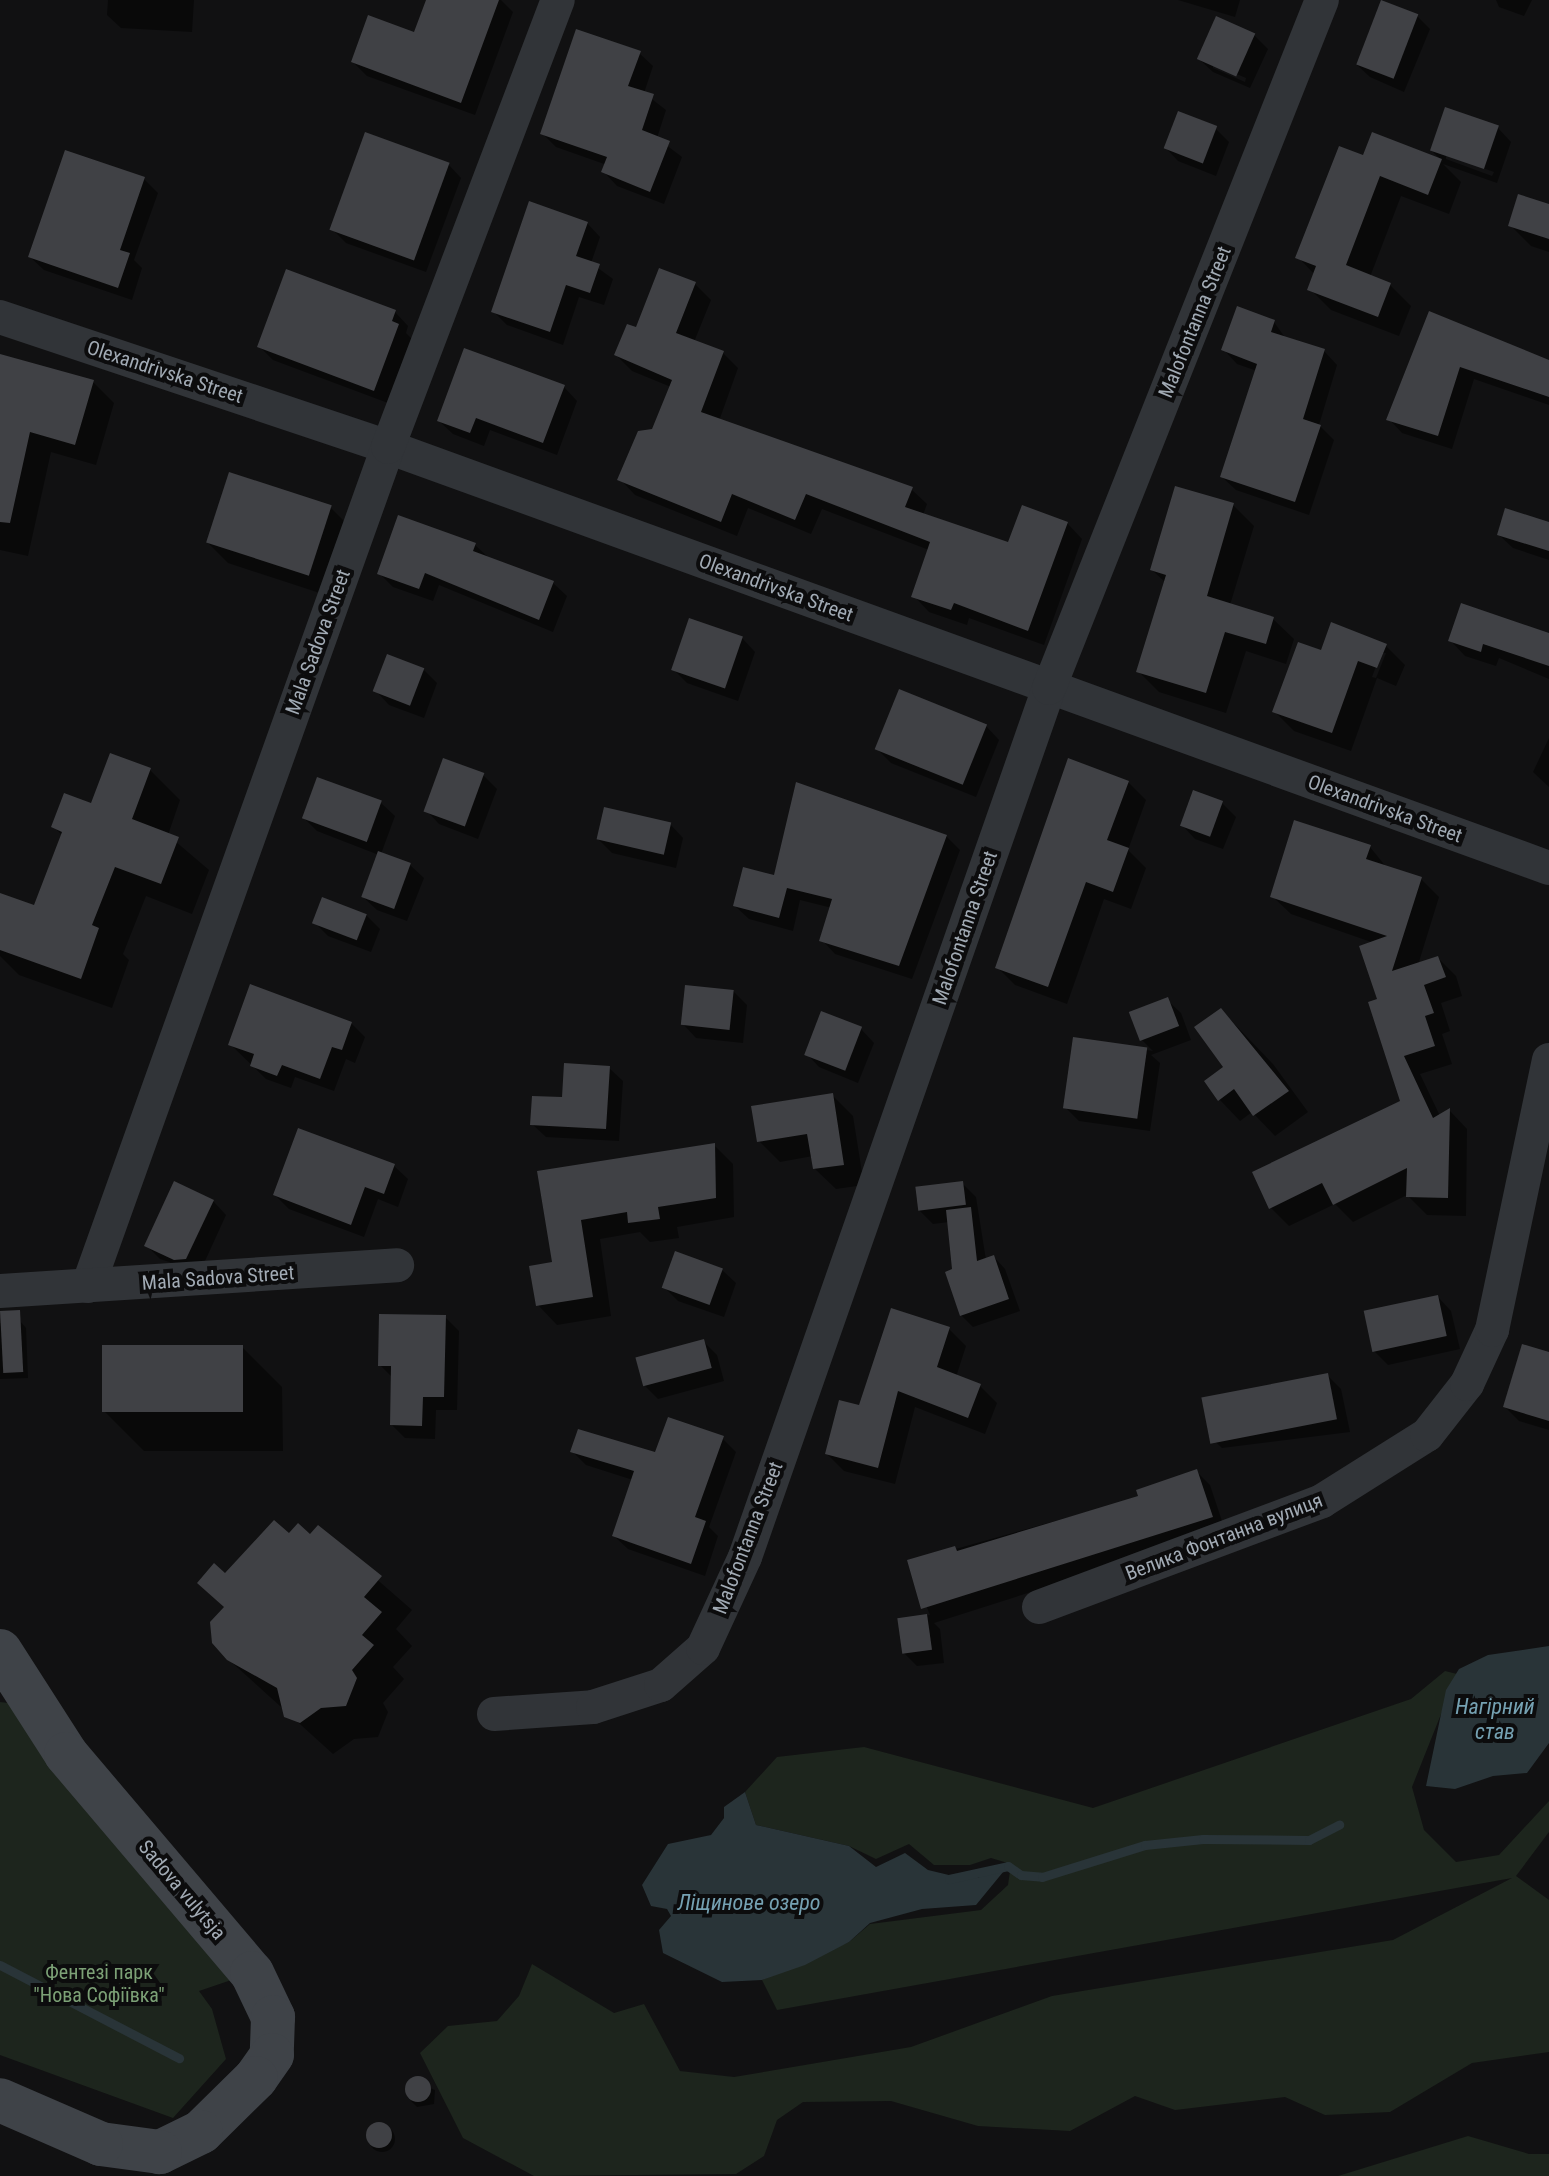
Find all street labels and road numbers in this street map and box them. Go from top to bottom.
street label: Malofontanna Street [1154,243,1236,401]
street label: Olexandrivska Street [84,336,246,408]
street label: Olexandrivska Street [696,549,856,627]
street label: Mala Sadova Street [281,566,355,718]
street label: Olexandrivska Street [1305,770,1465,848]
street label: Malofontanna Street [927,848,1003,1008]
street label: Mala Sadova Street [141,1261,295,1295]
street label: Malofontanna Street [708,1458,788,1618]
street label: Велика Фонтанна вулиця [1122,1488,1326,1586]
street label: Sadova vulytsja [133,1835,231,1945]

